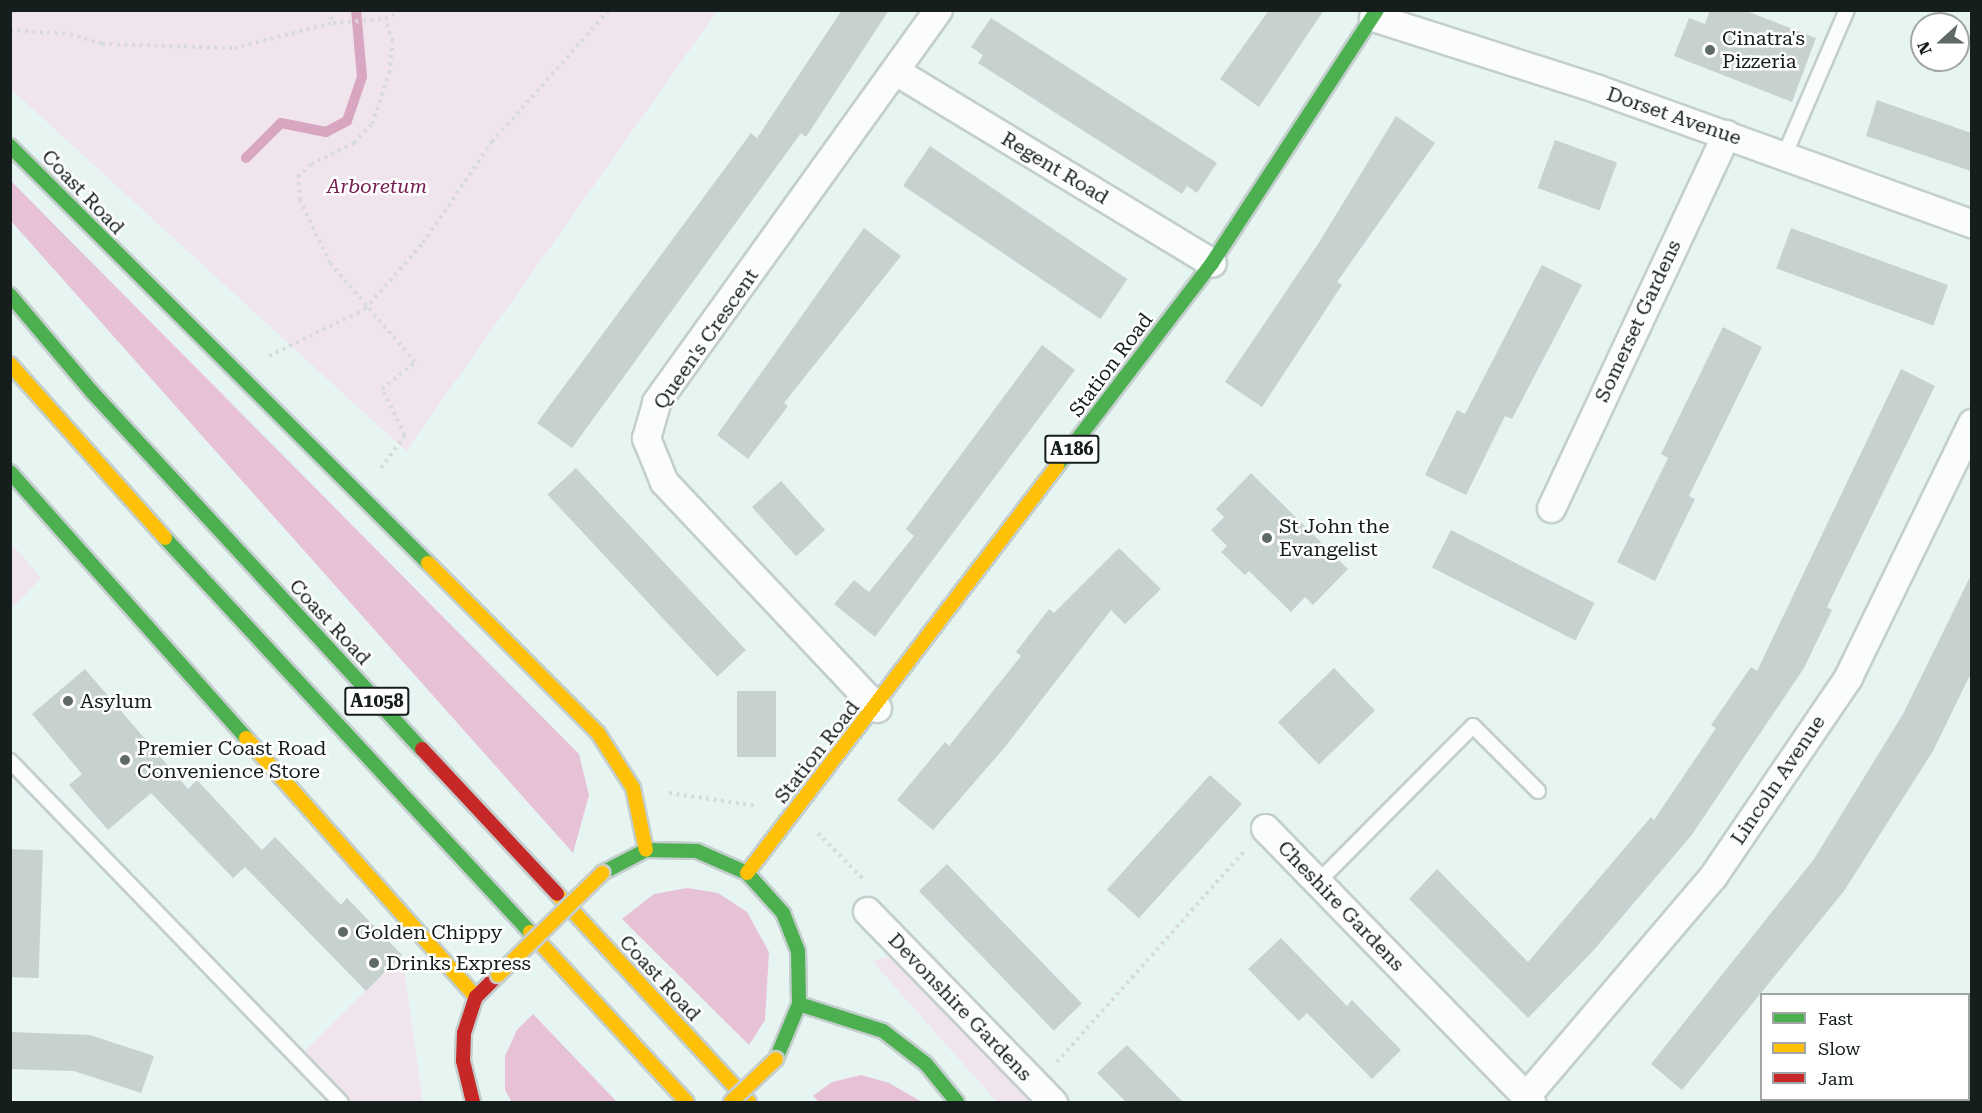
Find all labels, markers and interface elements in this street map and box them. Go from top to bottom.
north arrow [1910,12,1970,72]
place label: Cinatra's Pizzeria [1722,27,1805,74]
text: N [1914,39,1936,57]
marker: Cinatra's Pizzeria [1703,43,1717,57]
street label: Dorset Avenue [1604,82,1744,150]
street label: Regent Road [997,127,1113,209]
street label: Coast Road [37,145,129,239]
park label: Arboretum [327,174,427,198]
street label: Somerset Gardens [1590,236,1686,406]
street label: Queen's Crescent [648,264,764,414]
street label: Station Road [1064,308,1158,422]
road number: A186 [1044,434,1100,464]
place label: St John the Evangelist [1279,514,1389,561]
marker: St John the Evangelist [1260,531,1274,545]
street label: Coast Road [284,574,376,670]
road number: A1058 [344,686,410,716]
place label: Asylum [80,689,152,713]
marker: Asylum [61,694,75,708]
street label: Station Road [770,696,864,808]
street label: Lincoln Avenue [1726,711,1830,849]
place label: Premier Coast Road Convenience Store [137,736,326,783]
marker: Premier Coast Road Convenience Store [118,753,132,767]
street label: Cheshire Gardens [1273,836,1409,976]
place label: Golden Chippy [355,920,502,944]
marker: Golden Chippy [336,925,350,939]
street label: Devonshire Gardens [883,928,1037,1086]
street label: Coast Road [614,930,706,1026]
place label: Drinks Express [386,951,531,975]
marker: Drinks Express [367,956,381,970]
legend [1760,993,1970,1101]
text: Fast [1818,1008,1853,1029]
text: Slow [1818,1038,1860,1059]
text: Jam [1818,1068,1854,1089]

